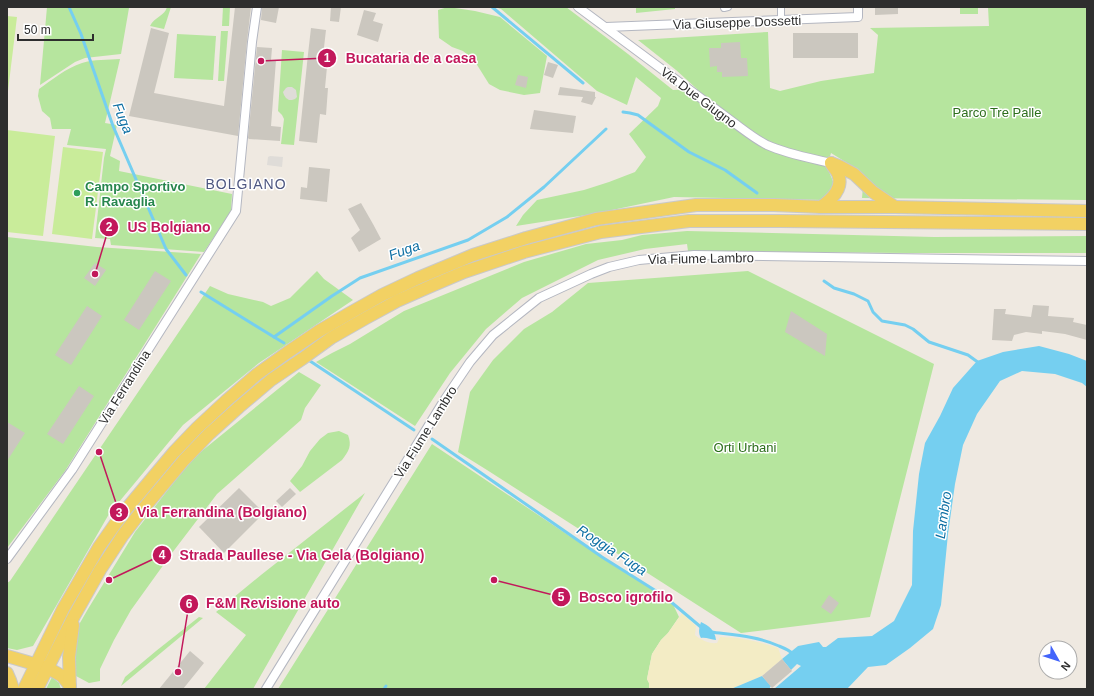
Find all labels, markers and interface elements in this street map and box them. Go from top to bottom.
street label: Via Giuseppe Dossetti [673,13,802,32]
scale bar [18,16,93,42]
text: 50 m [24,23,51,37]
callout: Bucataria de a casa [317,45,484,71]
text: Bucataria de a casa [346,50,477,66]
text: 1 [324,51,331,65]
street label: Via Due Giugno [658,64,740,131]
water label: Fuga [110,100,136,136]
park label: Parco Tre Palle [953,105,1041,120]
district label: BOLGIANO [205,176,287,192]
place label: Campo Sportivo R. Ravaglia [85,179,185,209]
marker: Campo Sportivo R. Ravaglia [72,188,82,198]
callout: US Bolgiano [99,214,218,240]
text: US Bolgiano [127,219,211,235]
text: 2 [106,220,113,234]
water label: Fuga [386,237,422,263]
street label: Via Fiume Lambro [648,250,754,267]
street label: Via Ferrandina [96,347,154,427]
street label: Via Fiume Lambro [391,383,460,481]
park label: Orti Urbani [714,440,777,455]
water label: Lambro [932,490,954,540]
callout: Via Ferrandina (Bolgiano) [109,499,315,525]
text: Via Ferrandina (Bolgiano) [137,504,307,520]
text: 3 [116,506,123,520]
water label: Roggia Fuga [574,521,650,579]
callout: Strada Paullese - Via Gela (Bolgiano) [152,542,433,568]
text: Strada Paullese - Via Gela (Bolgiano) [180,547,424,563]
text: 4 [159,548,166,562]
callout: Bosco igrofilo [551,584,681,610]
text: Bosco igrofilo [579,589,673,605]
text: 5 [558,590,565,604]
callout: F&M Revisione auto [179,591,348,617]
text: F&M Revisione auto [206,595,340,611]
text: 6 [186,597,193,611]
north arrow [1038,640,1078,680]
text: N [1059,659,1073,673]

